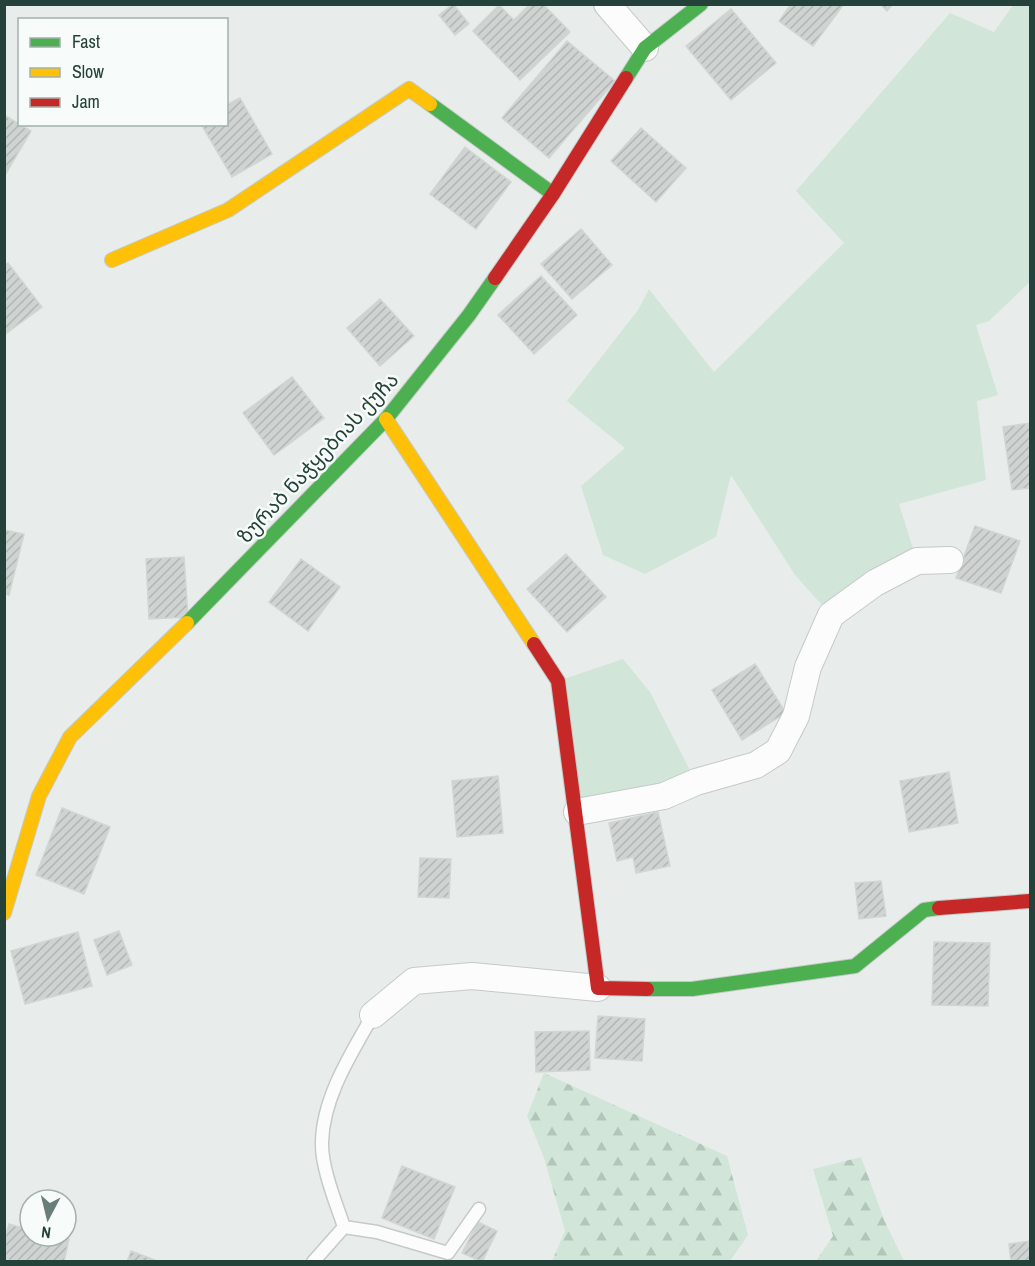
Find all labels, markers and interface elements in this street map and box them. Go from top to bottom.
legend [18,18,228,126]
text: Fast [72,29,100,54]
text: Slow [72,59,104,84]
text: Jam [72,89,100,114]
street label: ზურაბ ნაჭყებიას ქუჩა [231,366,404,549]
north arrow [18,1188,78,1248]
text: N [40,1221,52,1244]

